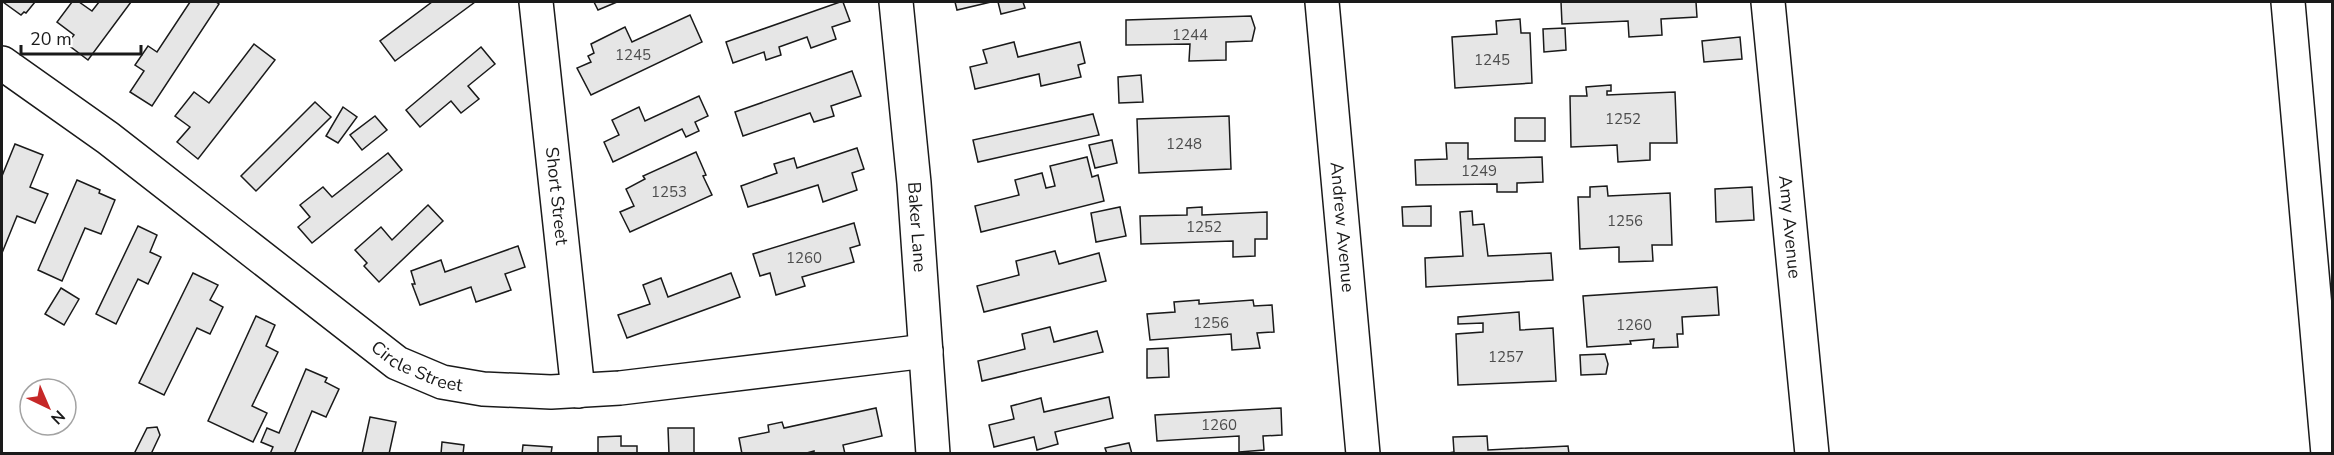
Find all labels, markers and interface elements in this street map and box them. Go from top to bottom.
scale bar [21,18,141,56]
house number: 1244 [1172,25,1208,45]
text: 20 m [30,27,72,51]
house number: 1245 [615,45,651,65]
house number: 1245 [1474,50,1510,70]
house number: 1252 [1605,109,1641,129]
house number: 1248 [1166,134,1202,154]
street label: Short Street [540,146,574,247]
street label: Andrew Avenue [1325,161,1360,293]
house number: 1249 [1461,161,1497,181]
street label: Amy Avenue [1773,174,1807,280]
street label: Baker Lane [902,181,932,273]
house number: 1253 [651,182,687,202]
house number: 1256 [1607,211,1643,231]
house number: 1252 [1186,217,1222,237]
house number: 1260 [786,248,822,268]
house number: 1256 [1193,313,1229,333]
house number: 1260 [1616,315,1652,335]
street label: Circle Street [366,335,465,397]
house number: 1257 [1488,347,1524,367]
north arrow [18,377,78,437]
text: N [46,405,70,429]
house number: 1260 [1201,415,1237,435]

